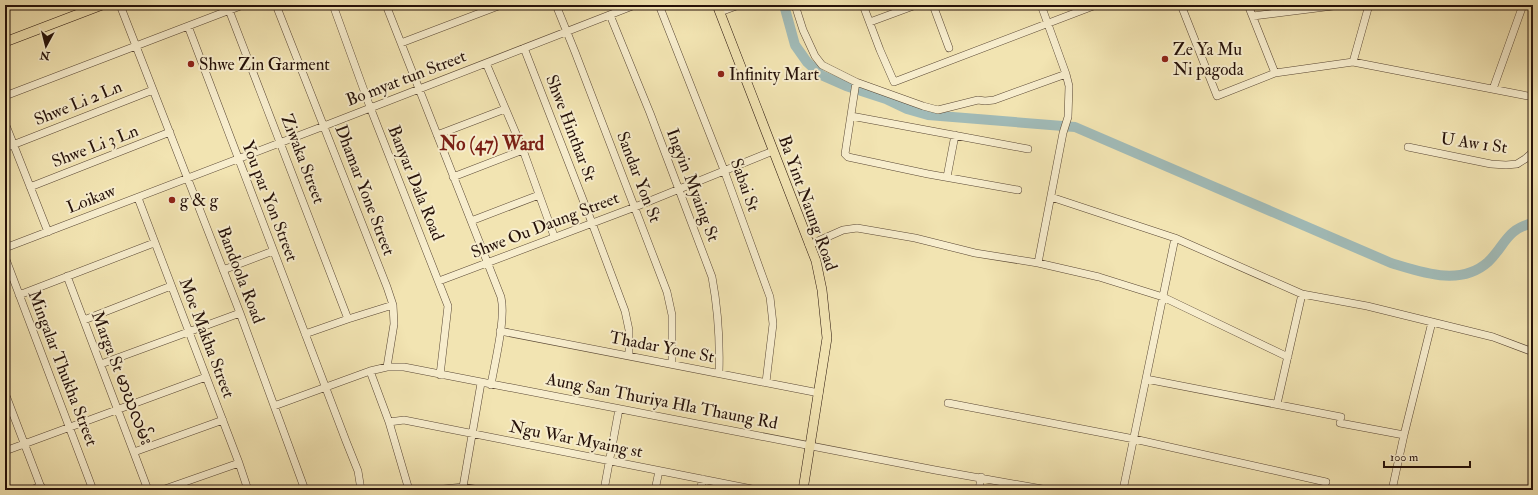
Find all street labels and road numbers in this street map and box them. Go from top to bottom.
street label: Bo myat tun Street [343,45,470,111]
street label: Shwe Hinthar St [541,72,601,185]
street label: Shwe Li 2 Ln [31,76,125,130]
street label: Ziwaka Street [276,111,330,207]
street label: Shwe Li 3 Ln [49,120,141,172]
street label: Dhamar Yone Street [330,122,400,259]
street label: Banyar Dala Road [382,122,449,245]
street label: Ingyin Myaing St [661,126,724,245]
street label: Sandar Yon St [612,128,666,226]
street label: U Aw 1 St [1439,128,1509,158]
street label: Ba Yint Naung Road [774,132,842,274]
street label: You par Yon Street [236,138,303,265]
street label: Sabai St [726,156,764,215]
street label: Loikaw [64,180,119,218]
street label: Shwe Ou Daung Street [468,187,622,263]
street label: Bandoola Road [213,224,269,327]
street label: Moe Makha Street [174,275,240,401]
street label: Mingalar Thukha Street [24,287,103,449]
street label: Marga St မာဃလမ်း [87,308,158,448]
street label: Thadar Yone St [608,327,717,368]
street label: Aung San Thuriya Hla Thaung Rd [543,368,780,435]
street label: Ngu War Myaing st [507,416,645,463]

